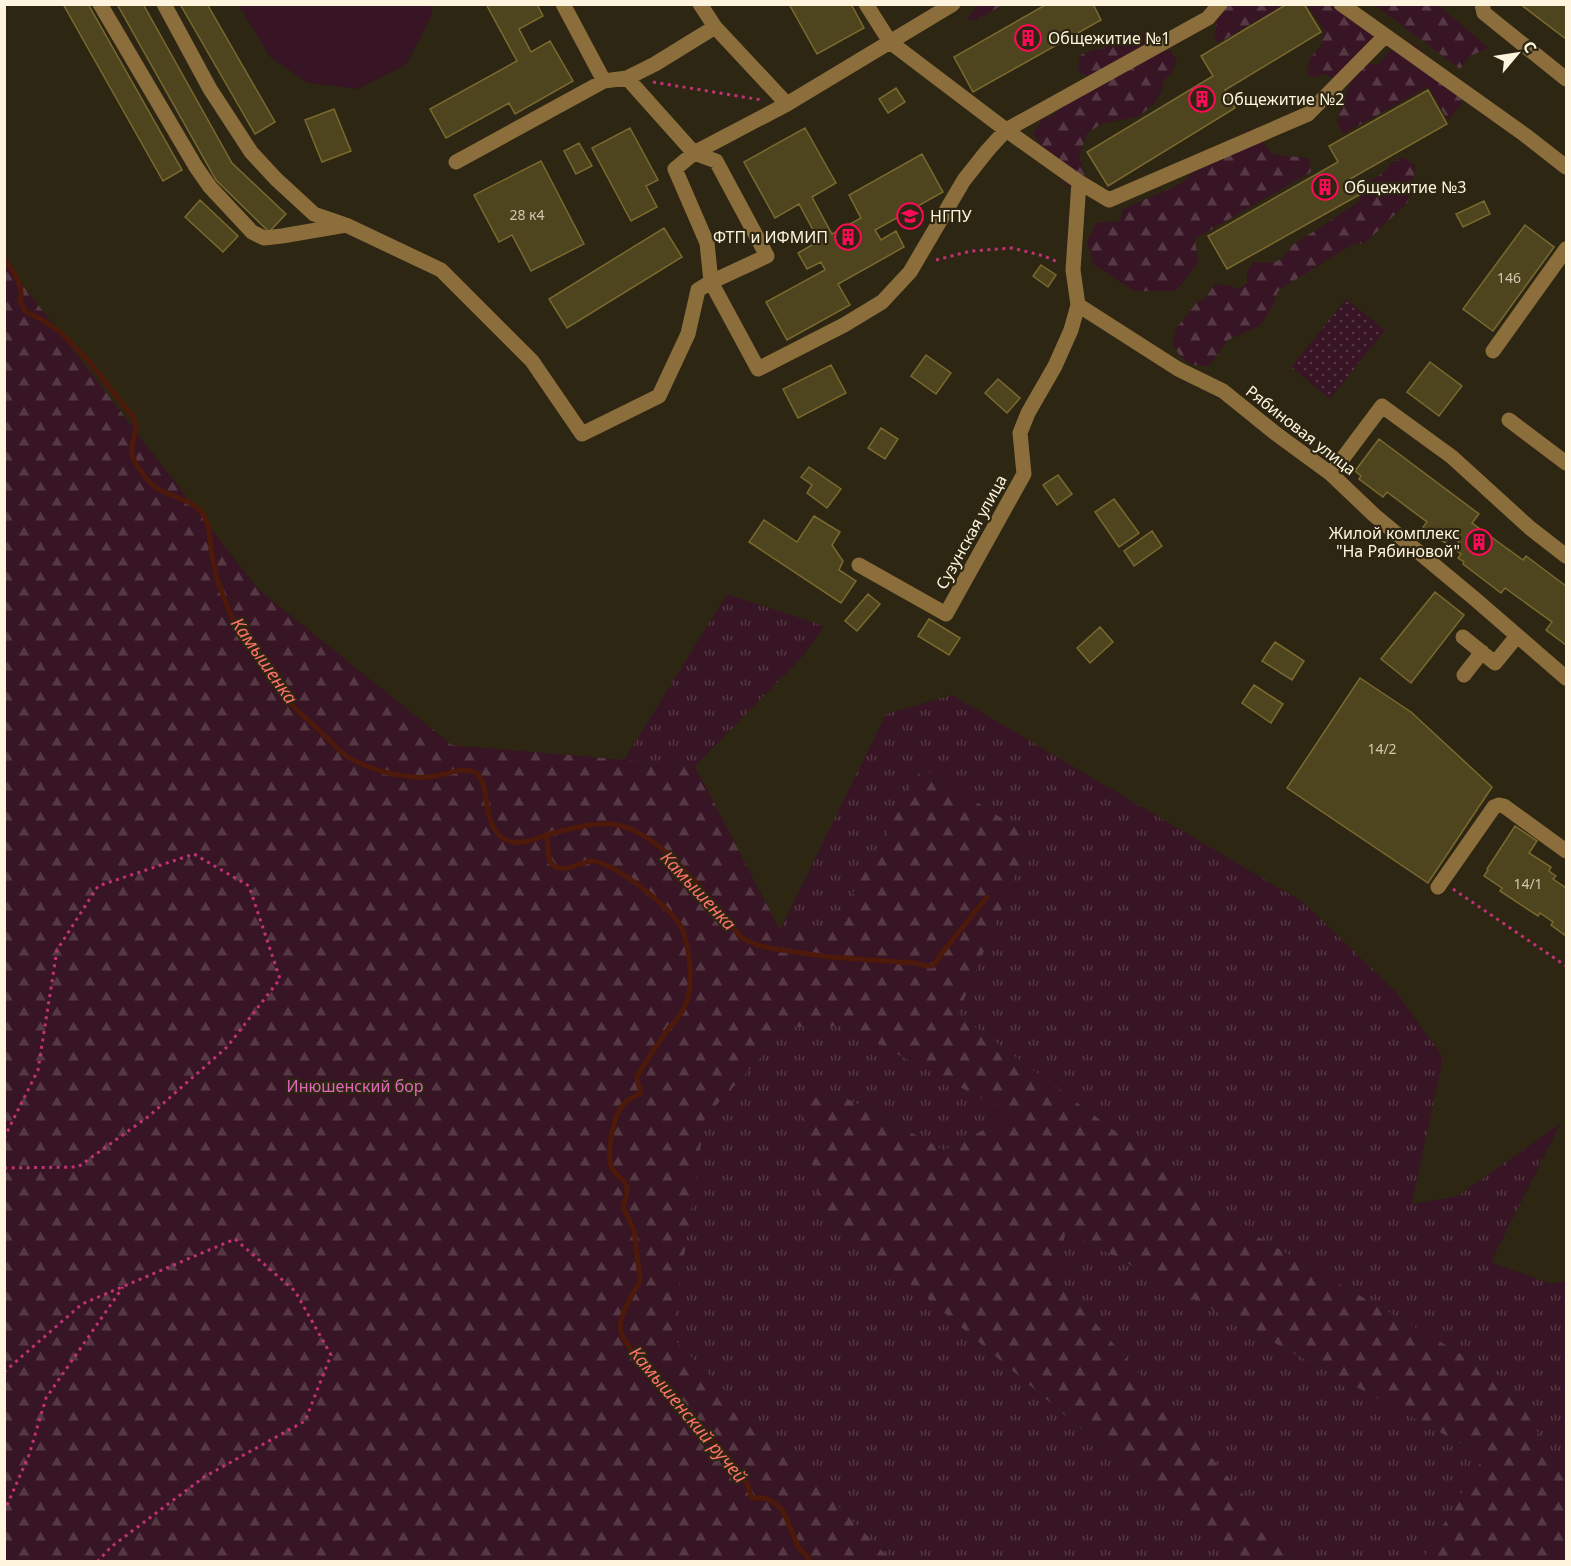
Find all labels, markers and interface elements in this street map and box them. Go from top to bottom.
building icon: Общежитие №1 [1013,23,1043,53]
north arrow [1487,24,1547,84]
place label: Общежитие №1 [1048,27,1170,49]
text: С [1518,37,1542,57]
building icon: Общежитие №2 [1187,84,1217,114]
place label: Общежитие №2 [1222,88,1344,110]
building icon: Общежитие №3 [1310,172,1340,202]
place label: Общежитие №3 [1344,176,1466,198]
school or university icon: НГПУ [895,201,925,231]
house number: 28 к4 [509,205,545,224]
place label: НГПУ [930,205,972,227]
building icon: ФТП и ИФМИП [833,222,863,252]
place label: ФТП и ИФМИП [713,226,828,248]
house number: 146 [1497,268,1521,287]
street label: Рябиновая улица [1241,380,1361,480]
street label: Сузунская улица [930,471,1012,593]
place label: Жилой комплекс "На Рябиновой" [1329,522,1460,562]
building icon: Жилой комплекс "На Рябиновой" [1464,527,1494,557]
water label: Камышенка [226,612,303,708]
house number: 14/2 [1367,739,1397,758]
water label: Камышенка [656,845,742,935]
house number: 14/1 [1513,874,1543,893]
park label: Инюшенский бор [287,1075,423,1097]
water label: Камышенский ручей [625,1341,753,1488]

